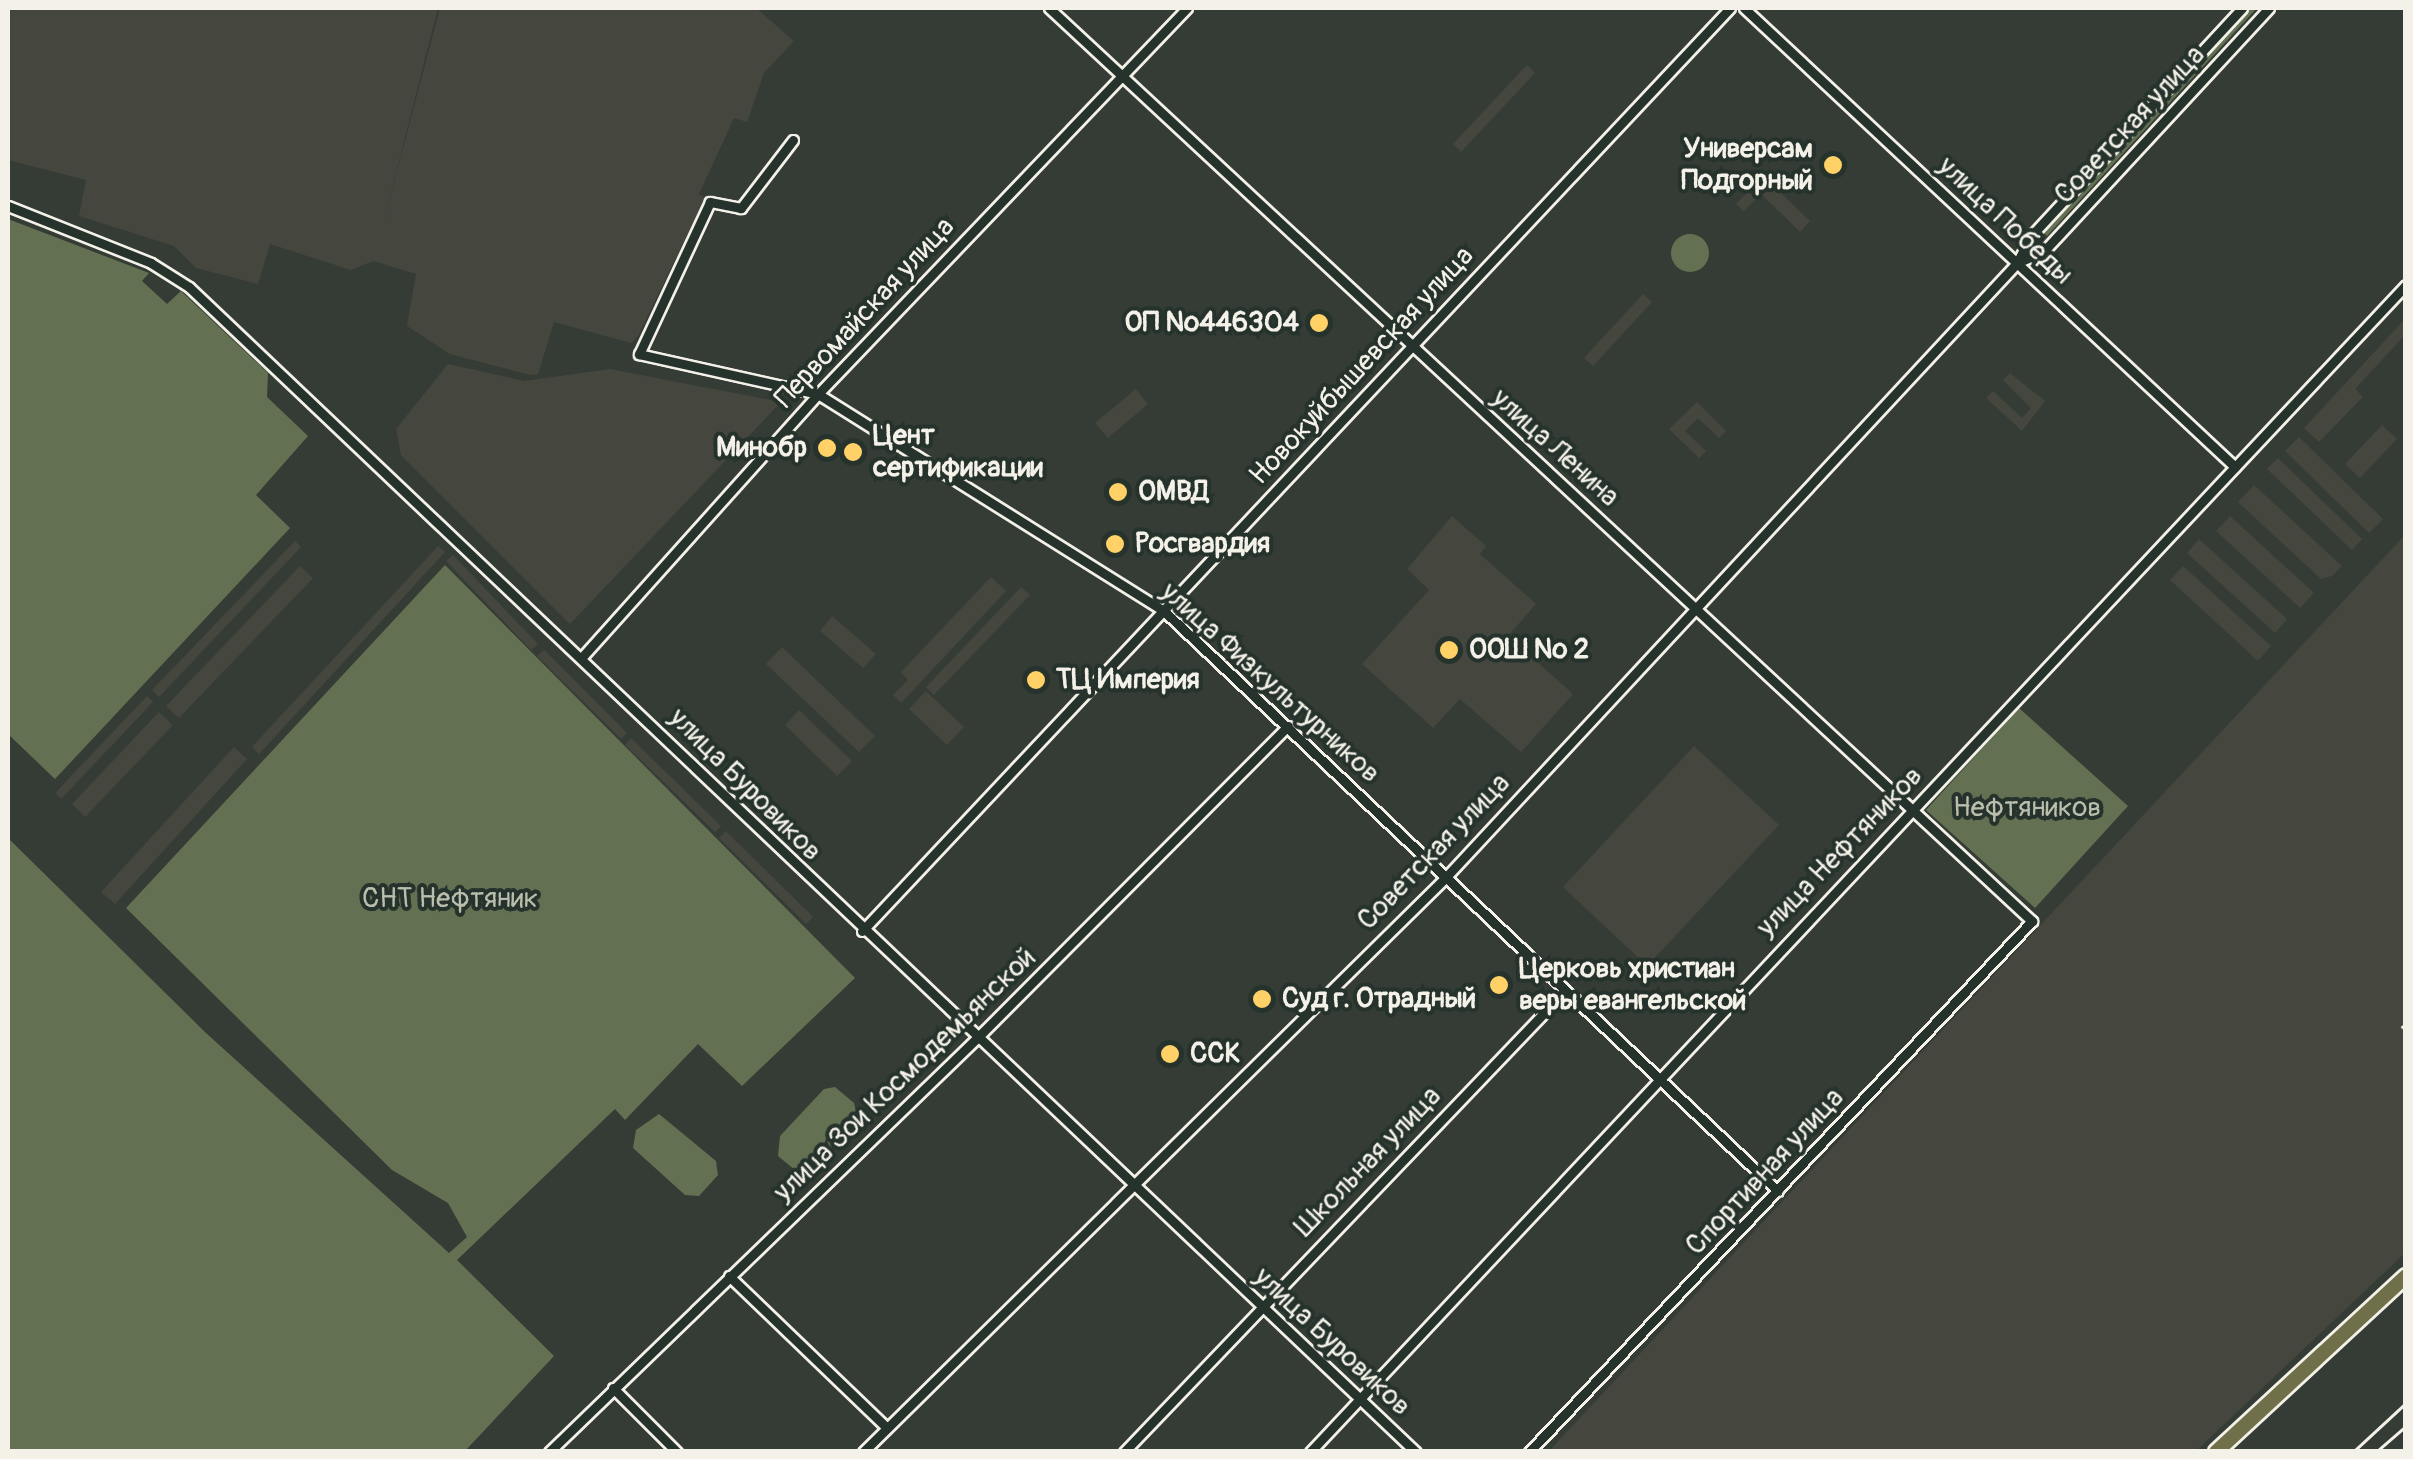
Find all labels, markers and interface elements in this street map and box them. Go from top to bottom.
street label: Советская улица [2048,39,2212,211]
place label: Универсам Подгорный [1681,132,1813,198]
street label: улица Победы [1931,150,2079,292]
marker: Универсам Подгорный [1822,154,1844,176]
street label: Первомайская улица [768,211,962,415]
street label: Новокуйбышевская улица [1243,240,1481,492]
place label: ОП №446304 [1125,306,1299,340]
marker: ОП №446304 [1308,312,1330,334]
street label: улица Ленина [1484,382,1626,514]
place label: Цент сертификации [873,419,1043,485]
place label: Минобр [716,431,807,465]
marker: Минобр [816,437,838,459]
marker: Цент сертификации [842,441,864,463]
place label: ОМВД [1138,475,1209,509]
marker: ОМВД [1107,481,1129,503]
place label: Росгвардия [1135,527,1270,561]
marker: Росгвардия [1104,533,1126,555]
street label: улица Физкультурников [1153,576,1387,790]
place label: ООШ № 2 [1469,633,1589,667]
marker: ООШ № 2 [1438,639,1460,661]
place label: ТЦ Империя [1056,663,1200,697]
marker: ТЦ Империя [1025,669,1047,691]
street label: улица Буровиков [662,702,828,868]
street label: улица Нефтяников [1750,760,1930,944]
street label: Советская улица [1351,767,1517,937]
park label: Нефтяников [1953,791,2101,825]
park label: СНТ Нефтяник [362,882,538,916]
street label: улица Зои Космодемьянской [767,941,1043,1209]
place label: Церковь христиан веры евангельской [1519,952,1747,1018]
marker: Церковь христиан веры евангельской [1488,974,1510,996]
place label: Суд г. Отрадный [1282,982,1476,1016]
marker: Суд г. Отрадный [1251,988,1273,1010]
place label: ССК [1190,1037,1241,1071]
marker: ССК [1159,1043,1181,1065]
street label: Школьная улица [1288,1080,1448,1244]
street label: Спортивная улица [1679,1082,1851,1262]
street label: улица Буровиков [1247,1261,1417,1423]

